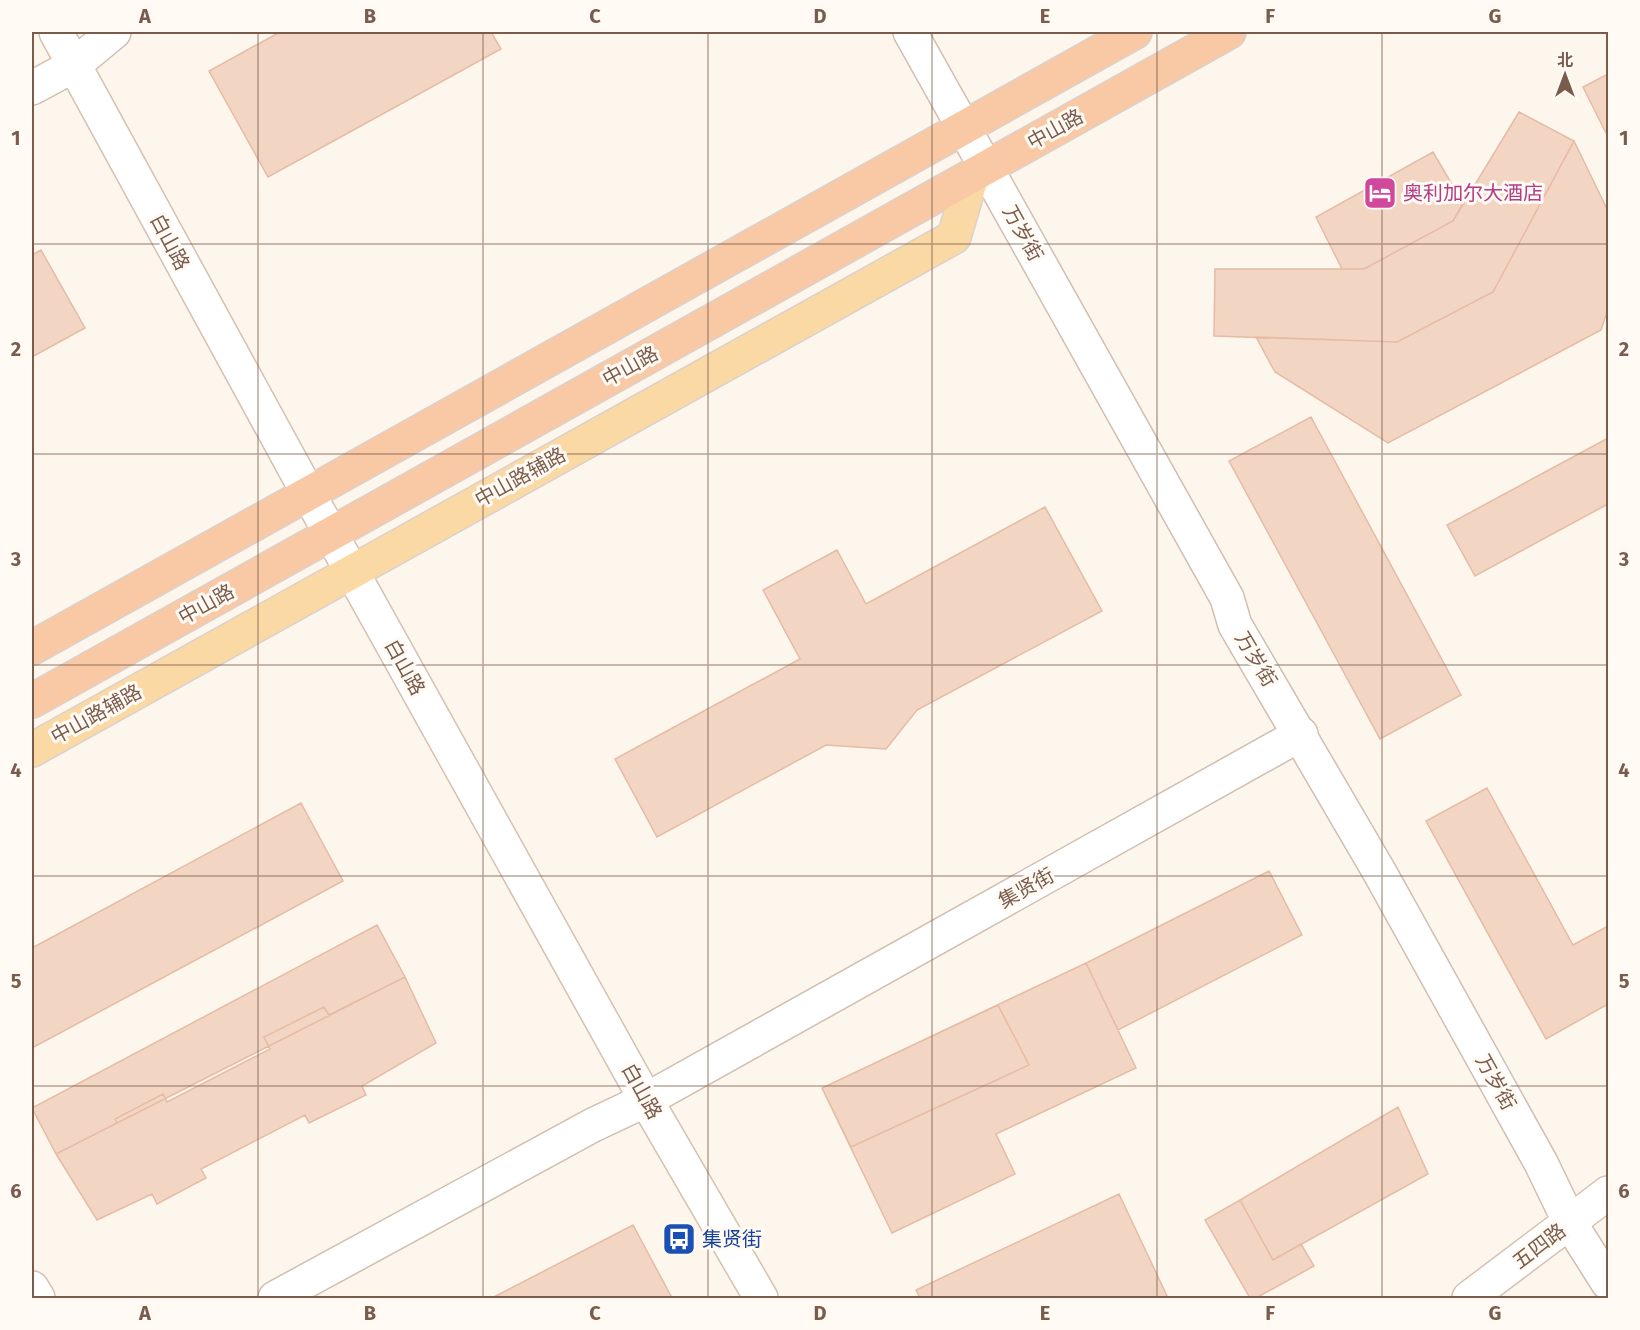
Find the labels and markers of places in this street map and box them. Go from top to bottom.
hotel icon: 奥利加尔大酒店 [1362,175,1398,211]
place label: 奥利加尔大酒店 [1403,181,1543,205]
bus stop icon: 集贤街 [661,1221,697,1257]
place label: 集贤街 [702,1227,762,1251]

